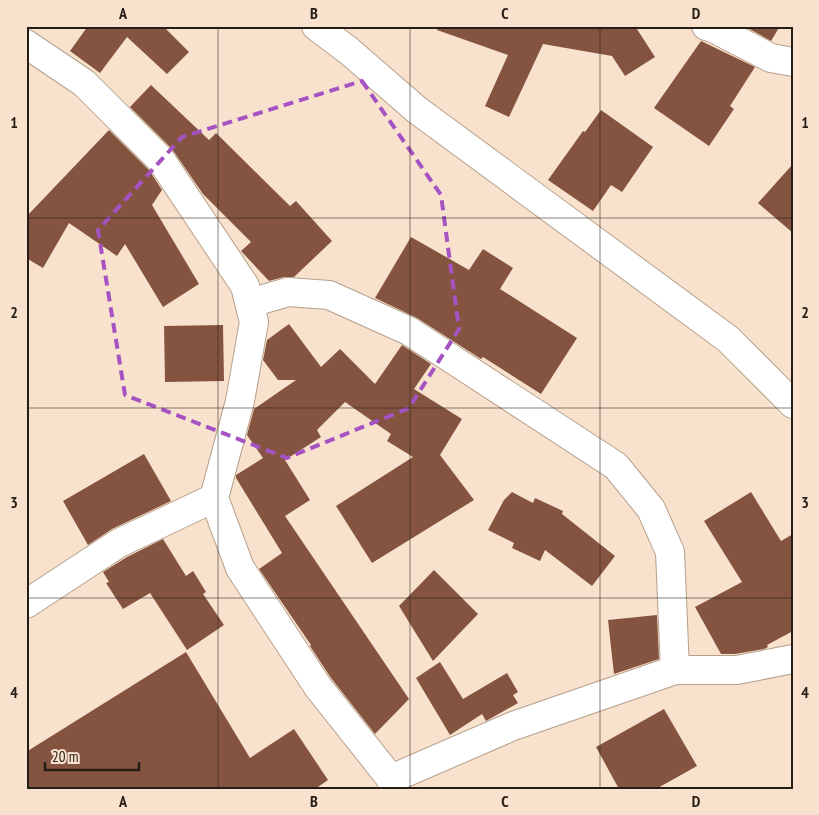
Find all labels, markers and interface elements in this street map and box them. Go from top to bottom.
text: A [118,3,128,23]
text: B [310,3,318,23]
text: C [501,3,509,23]
text: D [692,3,701,23]
text: 1 [10,112,18,132]
text: 1 [801,112,809,132]
text: 2 [10,302,18,322]
text: 2 [801,302,809,322]
text: 3 [10,492,18,512]
text: 3 [801,492,809,512]
text: 4 [10,682,18,702]
text: 4 [801,682,809,702]
scale bar [45,740,139,772]
text: 20 m [52,747,78,766]
text: A [118,791,128,811]
text: B [310,791,318,811]
text: C [501,791,509,811]
text: D [692,791,701,811]

